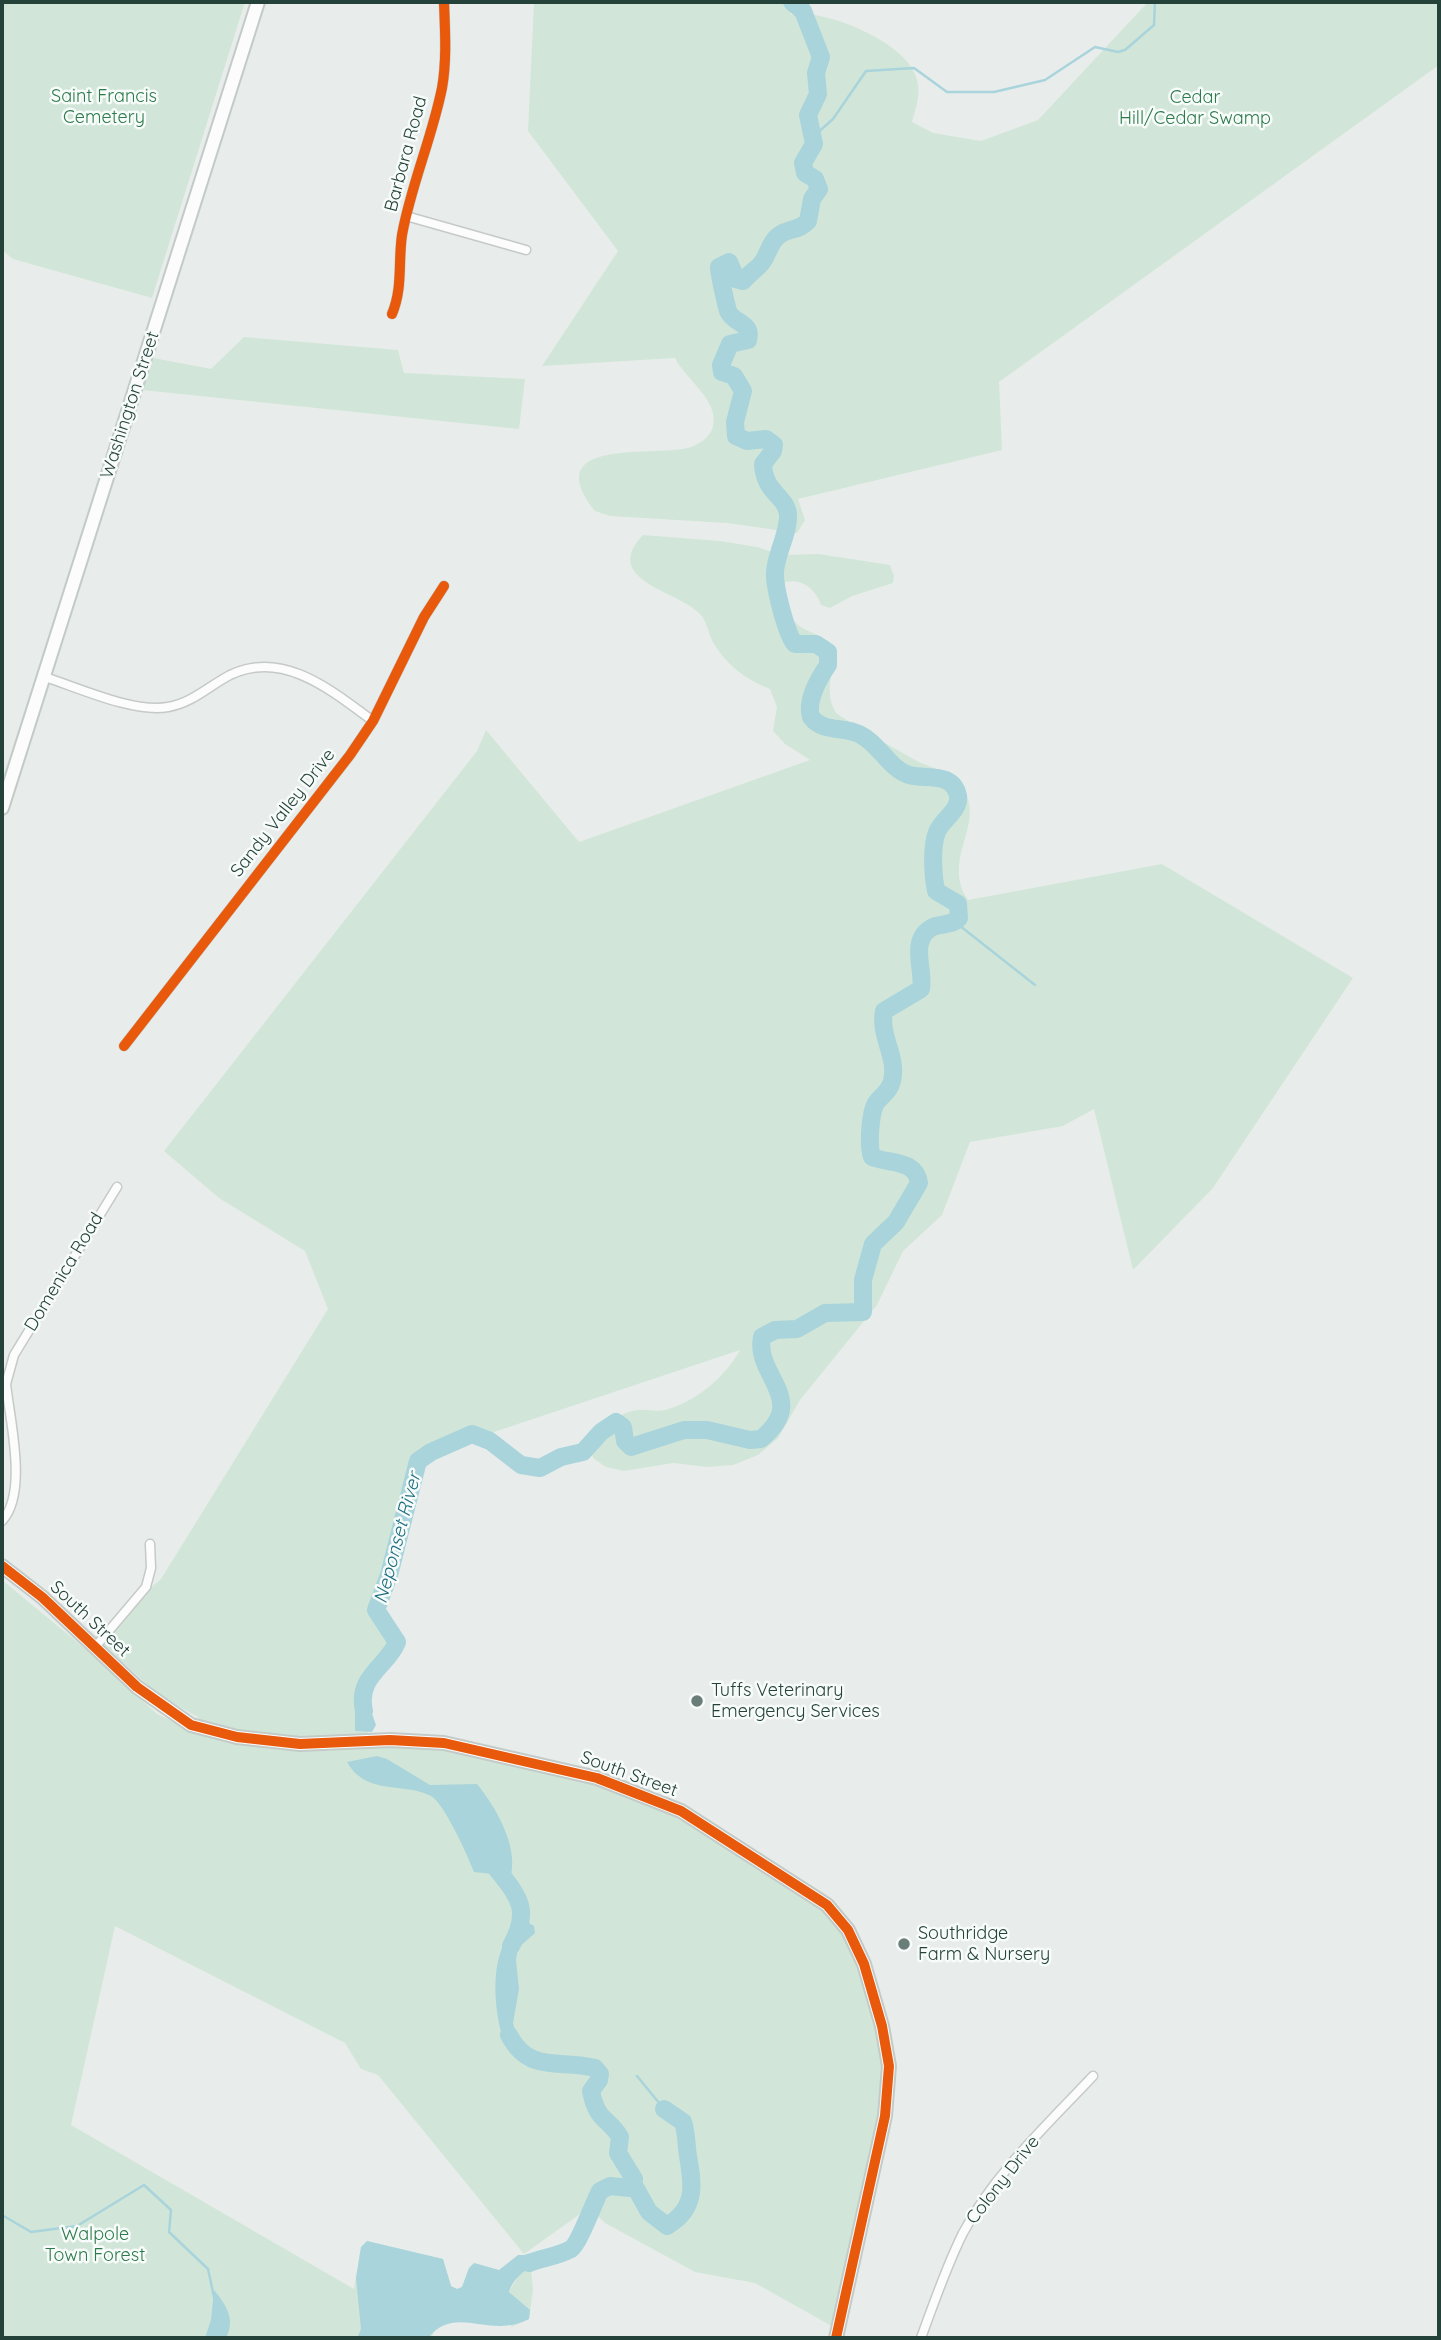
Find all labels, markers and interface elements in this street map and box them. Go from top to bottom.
park label: Saint Francis Cemetery [51,86,157,128]
park label: Cedar Hill/Cedar Swamp [1119,87,1271,130]
street label: Barbara Road [380,94,432,214]
street label: Washington Street [96,329,164,481]
street label: Sandy Valley Drive [226,745,340,881]
street label: Domenica Road [20,1209,108,1335]
water label: Neponset River [370,1470,426,1606]
street label: South Street [45,1576,135,1662]
place label: Tuffs Veterinary Emergency Services [711,1680,880,1722]
marker: Tuffs Veterinary Emergency Services [689,1693,705,1709]
street label: South Street [578,1746,680,1802]
place label: Southridge Farm & Nursery [918,1923,1050,1966]
marker: Southridge Farm & Nursery [896,1936,912,1952]
street label: Colony Drive [962,2131,1044,2229]
park label: Walpole Town Forest [45,2224,145,2266]

